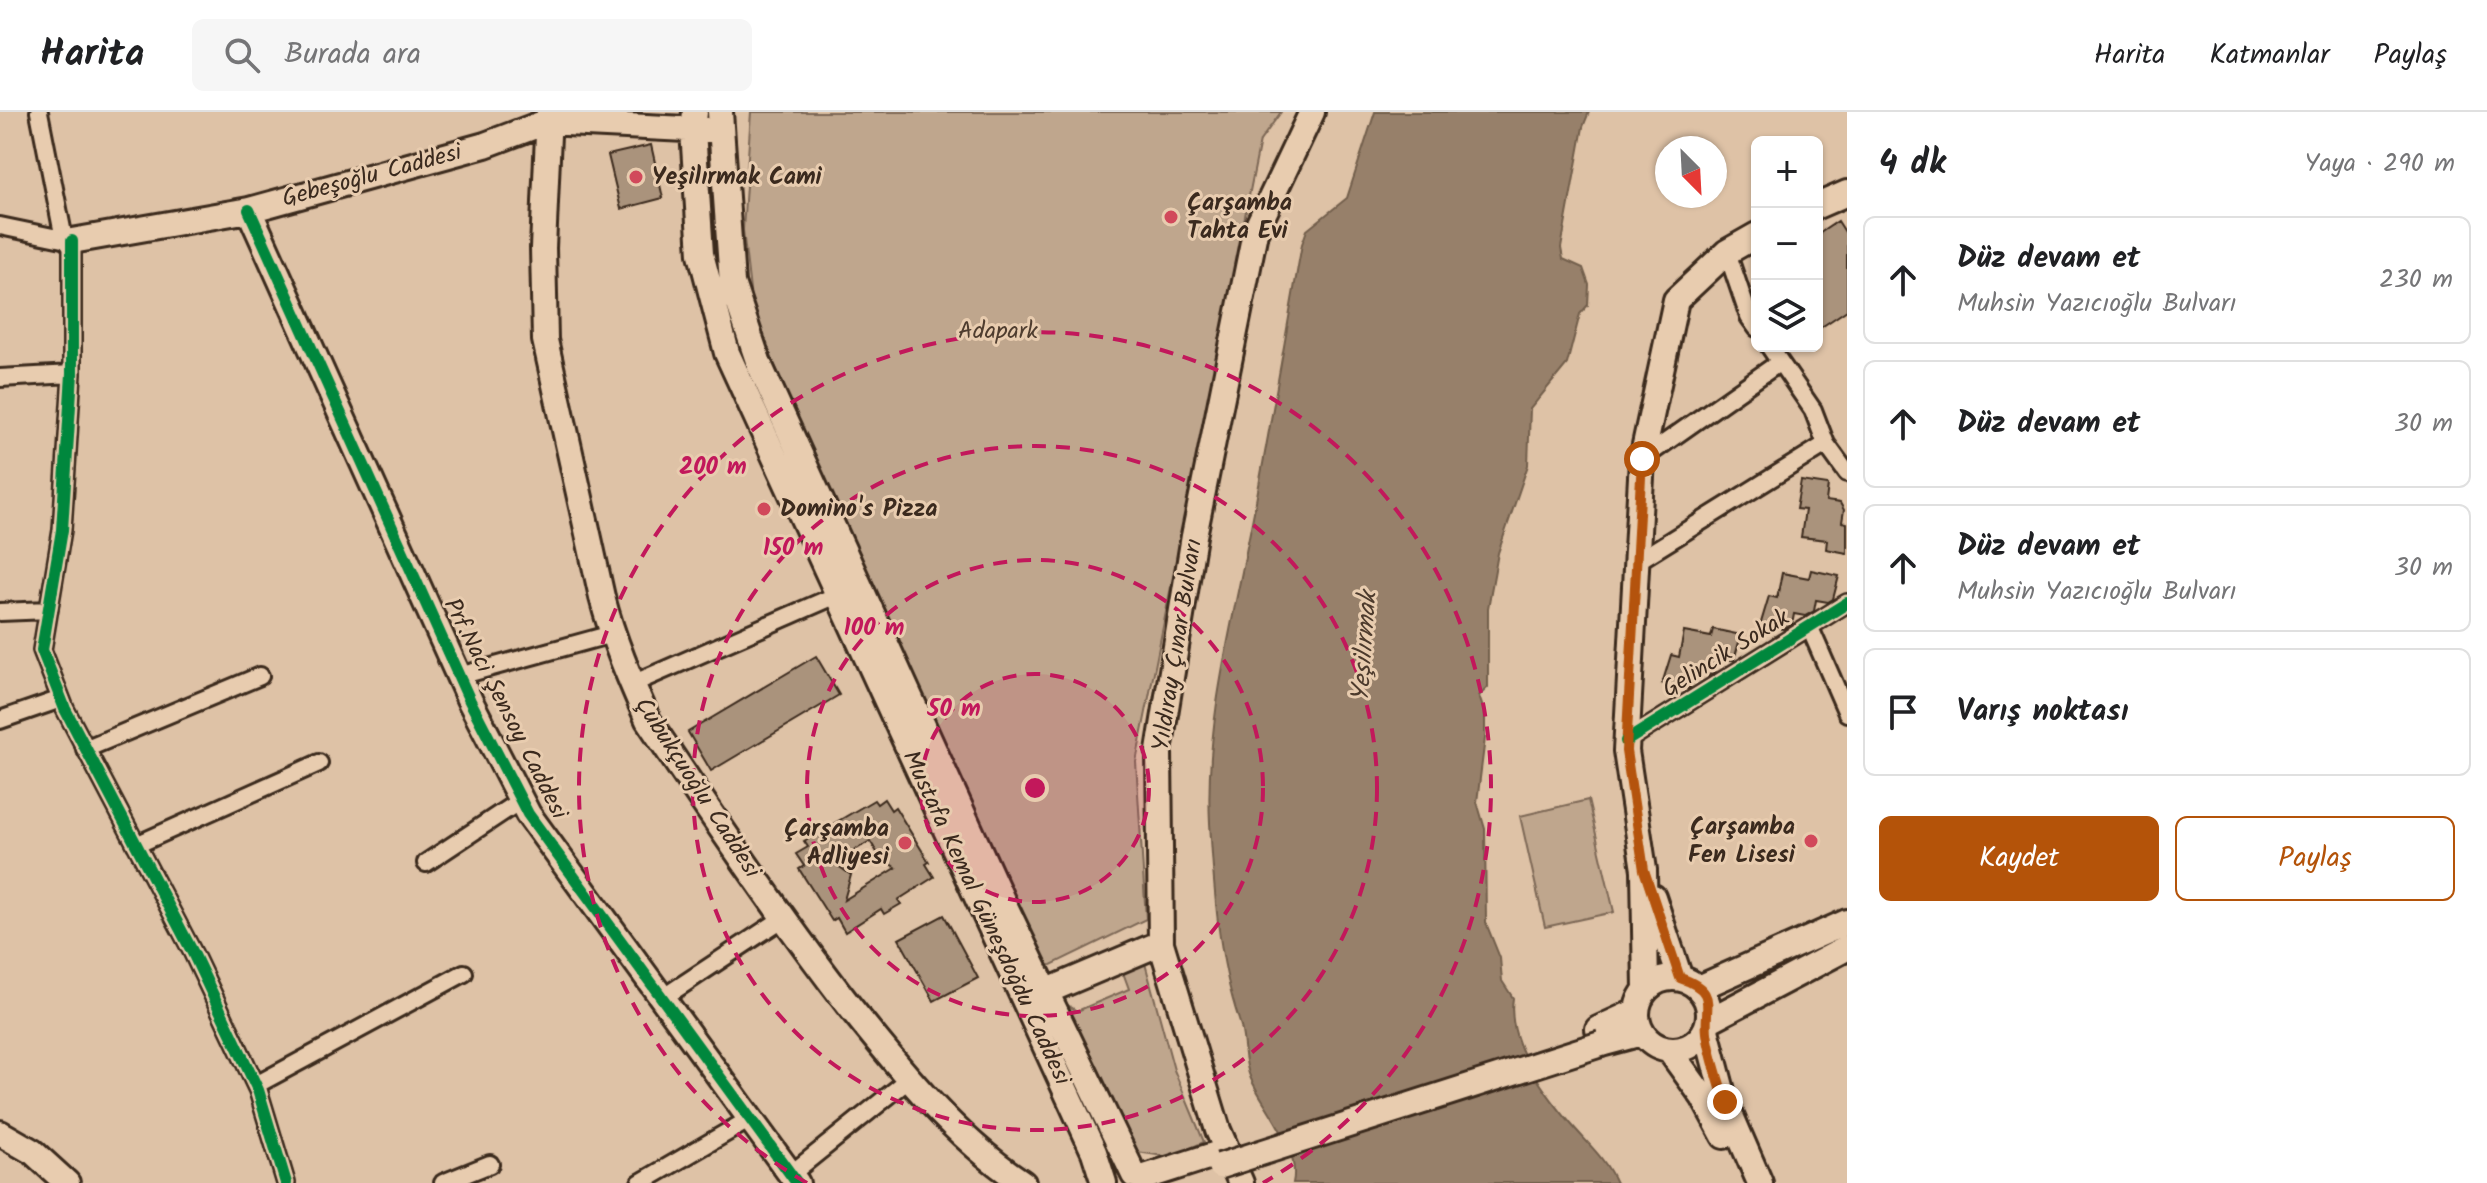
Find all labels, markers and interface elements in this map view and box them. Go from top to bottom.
search box [192,19,752,91]
text: Harita [40,25,144,85]
text: Burada ara [284,31,421,79]
icon: search [220,33,264,77]
text: Harita [2094,33,2165,78]
text: Katmanlar [2209,33,2330,78]
text: Paylaş [2374,33,2447,78]
street label: Gebeşoğlu Caddesi [278,133,467,219]
north arrow [1655,136,1727,208]
map controls [1751,136,1823,352]
button: + [1751,136,1823,208]
text: 4 dk [1879,137,1946,191]
text: Yaya · 290 m [2305,143,2455,185]
place label: Yeşilırmak Cami [652,158,823,197]
marker: Yeşilırmak Cami [627,168,645,186]
place label: Çarşamba Tahta Evi [1187,184,1292,251]
marker: Çarşamba Tahta Evi [1162,208,1180,226]
button: − [1751,208,1823,280]
text: Düz devam et [1957,235,2140,283]
icon: ahead [1881,258,1925,302]
text: 230 m [2379,259,2453,301]
button: layers [1751,280,1823,352]
text: Muhsin Yazıcıoğlu Bulvarı [1957,283,2236,325]
park label: Adapark [958,312,1039,351]
text: Düz devam et [1957,400,2140,448]
icon: ahead [1881,402,1925,446]
text: 30 m [2394,403,2453,445]
route start [1624,441,1660,477]
text: 200 m [679,448,747,487]
place label: Domino's Pizza [780,490,938,529]
marker: Domino's Pizza [755,500,773,518]
text: Düz devam et [1957,523,2140,571]
text: 150 m [763,529,823,568]
street label: Yıldıray Çınar Bulvarı [1142,536,1214,754]
icon: ahead [1881,546,1925,590]
text: 30 m [2394,547,2453,589]
text: Muhsin Yazıcıoğlu Bulvarı [1957,571,2236,613]
water label: Yeşilırmak [1340,587,1390,704]
street label: Prf.Naci Şensoy Caddesi [432,591,578,828]
street label: Gelincik Sokak [1654,599,1798,709]
text: 100 m [844,609,904,648]
text: Varış noktası [1957,688,2128,736]
street label: Çubukçuoğlu Caddesi [624,690,771,887]
text: 50 m [926,690,981,729]
icon: arrive [1881,690,1925,734]
street label: Mustafa Kemal Güneşdoğdu Caddesi [891,744,1081,1093]
centre of rings [1021,774,1049,802]
place label: Çarşamba Fen Lisesi [1688,808,1796,875]
place label: Çarşamba Adliyesi [784,810,890,877]
button: Kaydet [1879,816,2159,901]
button: Paylaş [2175,816,2455,901]
marker: Çarşamba Fen Lisesi [1802,832,1820,850]
marker: Çarşamba Adliyesi [896,834,914,852]
route end [1707,1084,1743,1120]

